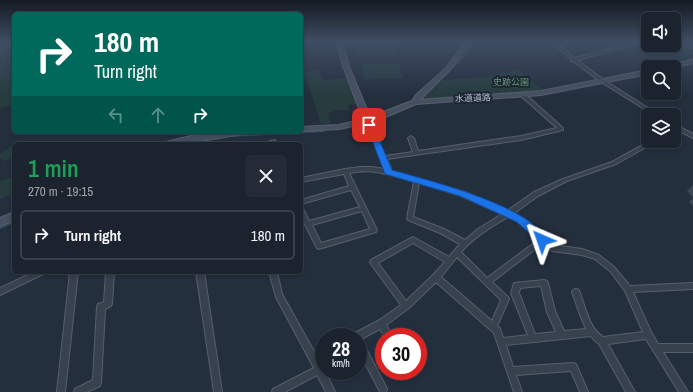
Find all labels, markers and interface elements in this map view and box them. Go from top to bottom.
map controls [641,12,681,148]
button: sound [641,12,681,52]
text: 180 m [94,23,159,61]
icon: right [28,28,80,80]
text: Turn right [94,59,157,84]
button: search [641,60,681,100]
park label: 史跡公園 [493,76,529,88]
street label: 水道道路 [455,91,491,105]
icon: left [105,104,127,126]
icon: ahead [147,104,169,126]
icon: right [189,104,211,126]
pin [352,108,386,142]
button: layers [641,108,681,148]
icon: arrive [358,114,380,136]
text: 1 min [28,152,79,184]
button: close [245,155,287,197]
text: 270 m · 19:15 [28,183,93,200]
position arrow [521,219,563,261]
icon: right [30,224,52,246]
text: Turn right [64,225,121,246]
text: 180 m [251,225,285,246]
speed limit sign: 30 [375,328,427,380]
text: 28 [332,335,350,362]
text: km/h [332,357,350,370]

